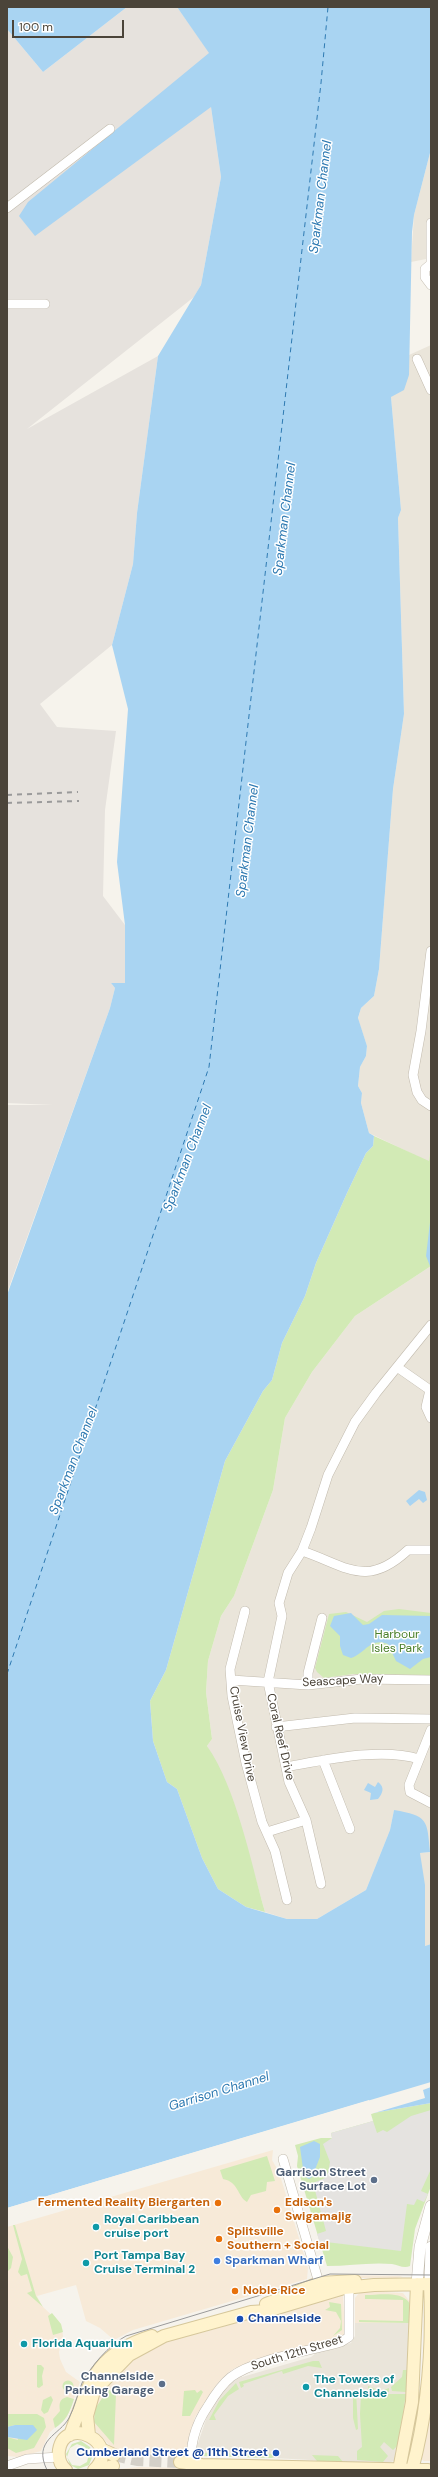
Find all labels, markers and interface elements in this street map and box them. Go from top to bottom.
scale bar [14,12,126,38]
text: 100 m [19,19,53,35]
water label: Sparkman Channel [306,140,336,254]
water label: Sparkman Channel [270,462,300,576]
water label: Sparkman Channel [233,784,263,898]
water label: Sparkman Channel [160,1102,216,1214]
water label: Sparkman Channel [46,1405,102,1517]
park label: Harbour Isles Park [371,1628,423,1656]
street label: Seascape Way [302,1672,384,1690]
street label: Cruise View Drive [226,1685,258,1783]
street label: Coral Reef Drive [263,1692,297,1782]
water label: Garrison Channel [167,2069,271,2115]
place label: Garrison Street Surface Lot [276,2166,366,2194]
marker: Garrison Street Surface Lot [369,2175,379,2185]
place label: Fermented Reality Biergarten [38,2196,210,2210]
place label: Edison's Swigamajig [285,2196,352,2224]
marker: Fermented Reality Biergarten [213,2198,223,2208]
marker: Edison's Swigamajig [272,2205,282,2215]
place label: Royal Caribbean cruise port [104,2213,199,2241]
marker: Royal Caribbean cruise port [91,2222,101,2232]
place label: Splitsville Southern + Social [227,2225,329,2253]
marker: Splitsville Southern + Social [214,2234,224,2244]
place label: Port Tampa Bay Cruise Terminal 2 [94,2249,195,2277]
place label: Sparkman Wharf [225,2254,324,2268]
marker: Sparkman Wharf [212,2256,222,2266]
marker: Port Tampa Bay Cruise Terminal 2 [81,2258,91,2268]
place label: Noble Rice [243,2284,306,2298]
marker: Noble Rice [230,2286,240,2296]
place label: Channelside [248,2312,321,2326]
marker: Channelside [235,2314,245,2324]
street label: South 12th Street [249,2332,345,2374]
place label: Florida Aquarium [32,2337,133,2351]
marker: Florida Aquarium [19,2339,29,2349]
place label: Channelside Parking Garage [65,2370,154,2398]
place label: The Towers of Channelside [314,2373,395,2401]
marker: Channelside Parking Garage [157,2379,167,2389]
marker: The Towers of Channelside [301,2382,311,2392]
place label: Cumberland Street @ 11th Street [76,2446,268,2460]
marker: Cumberland Street @ 11th Street [271,2448,281,2458]

